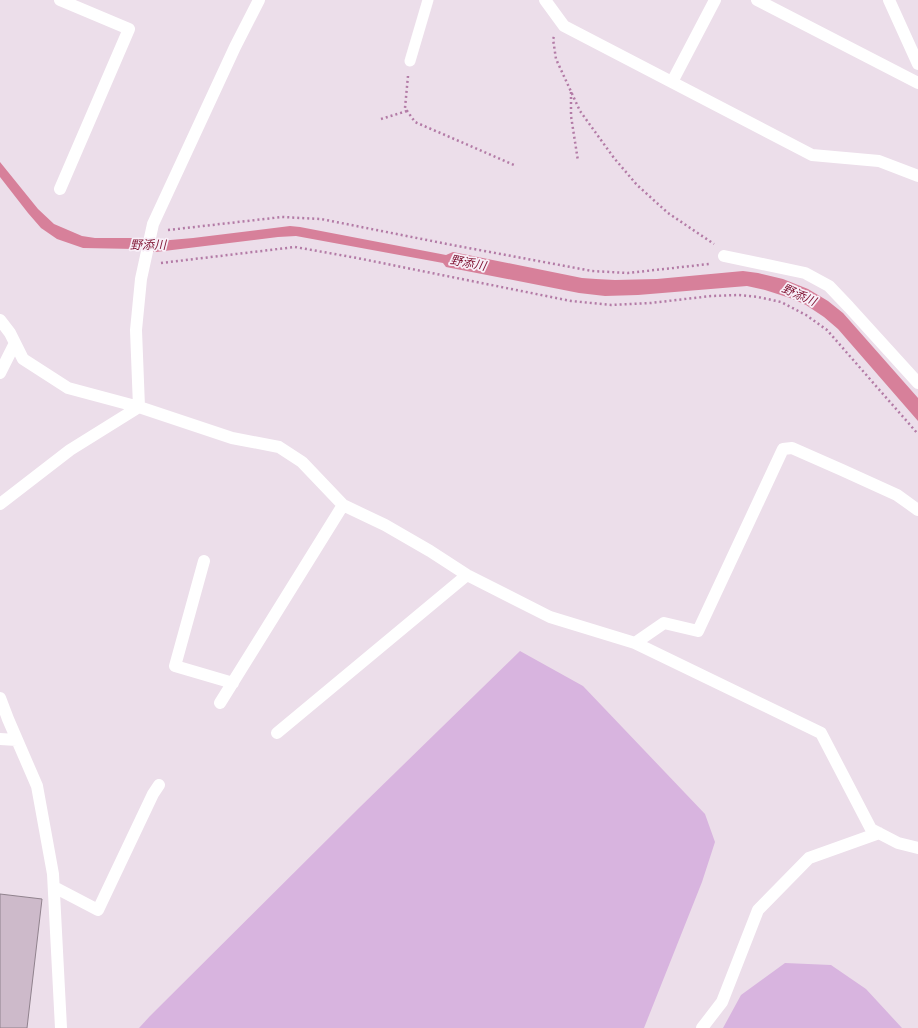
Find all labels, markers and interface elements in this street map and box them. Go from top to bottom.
water label: 野添川 [130,238,168,252]
water label: 野添川 [449,253,489,274]
water label: 野添川 [780,281,820,310]

